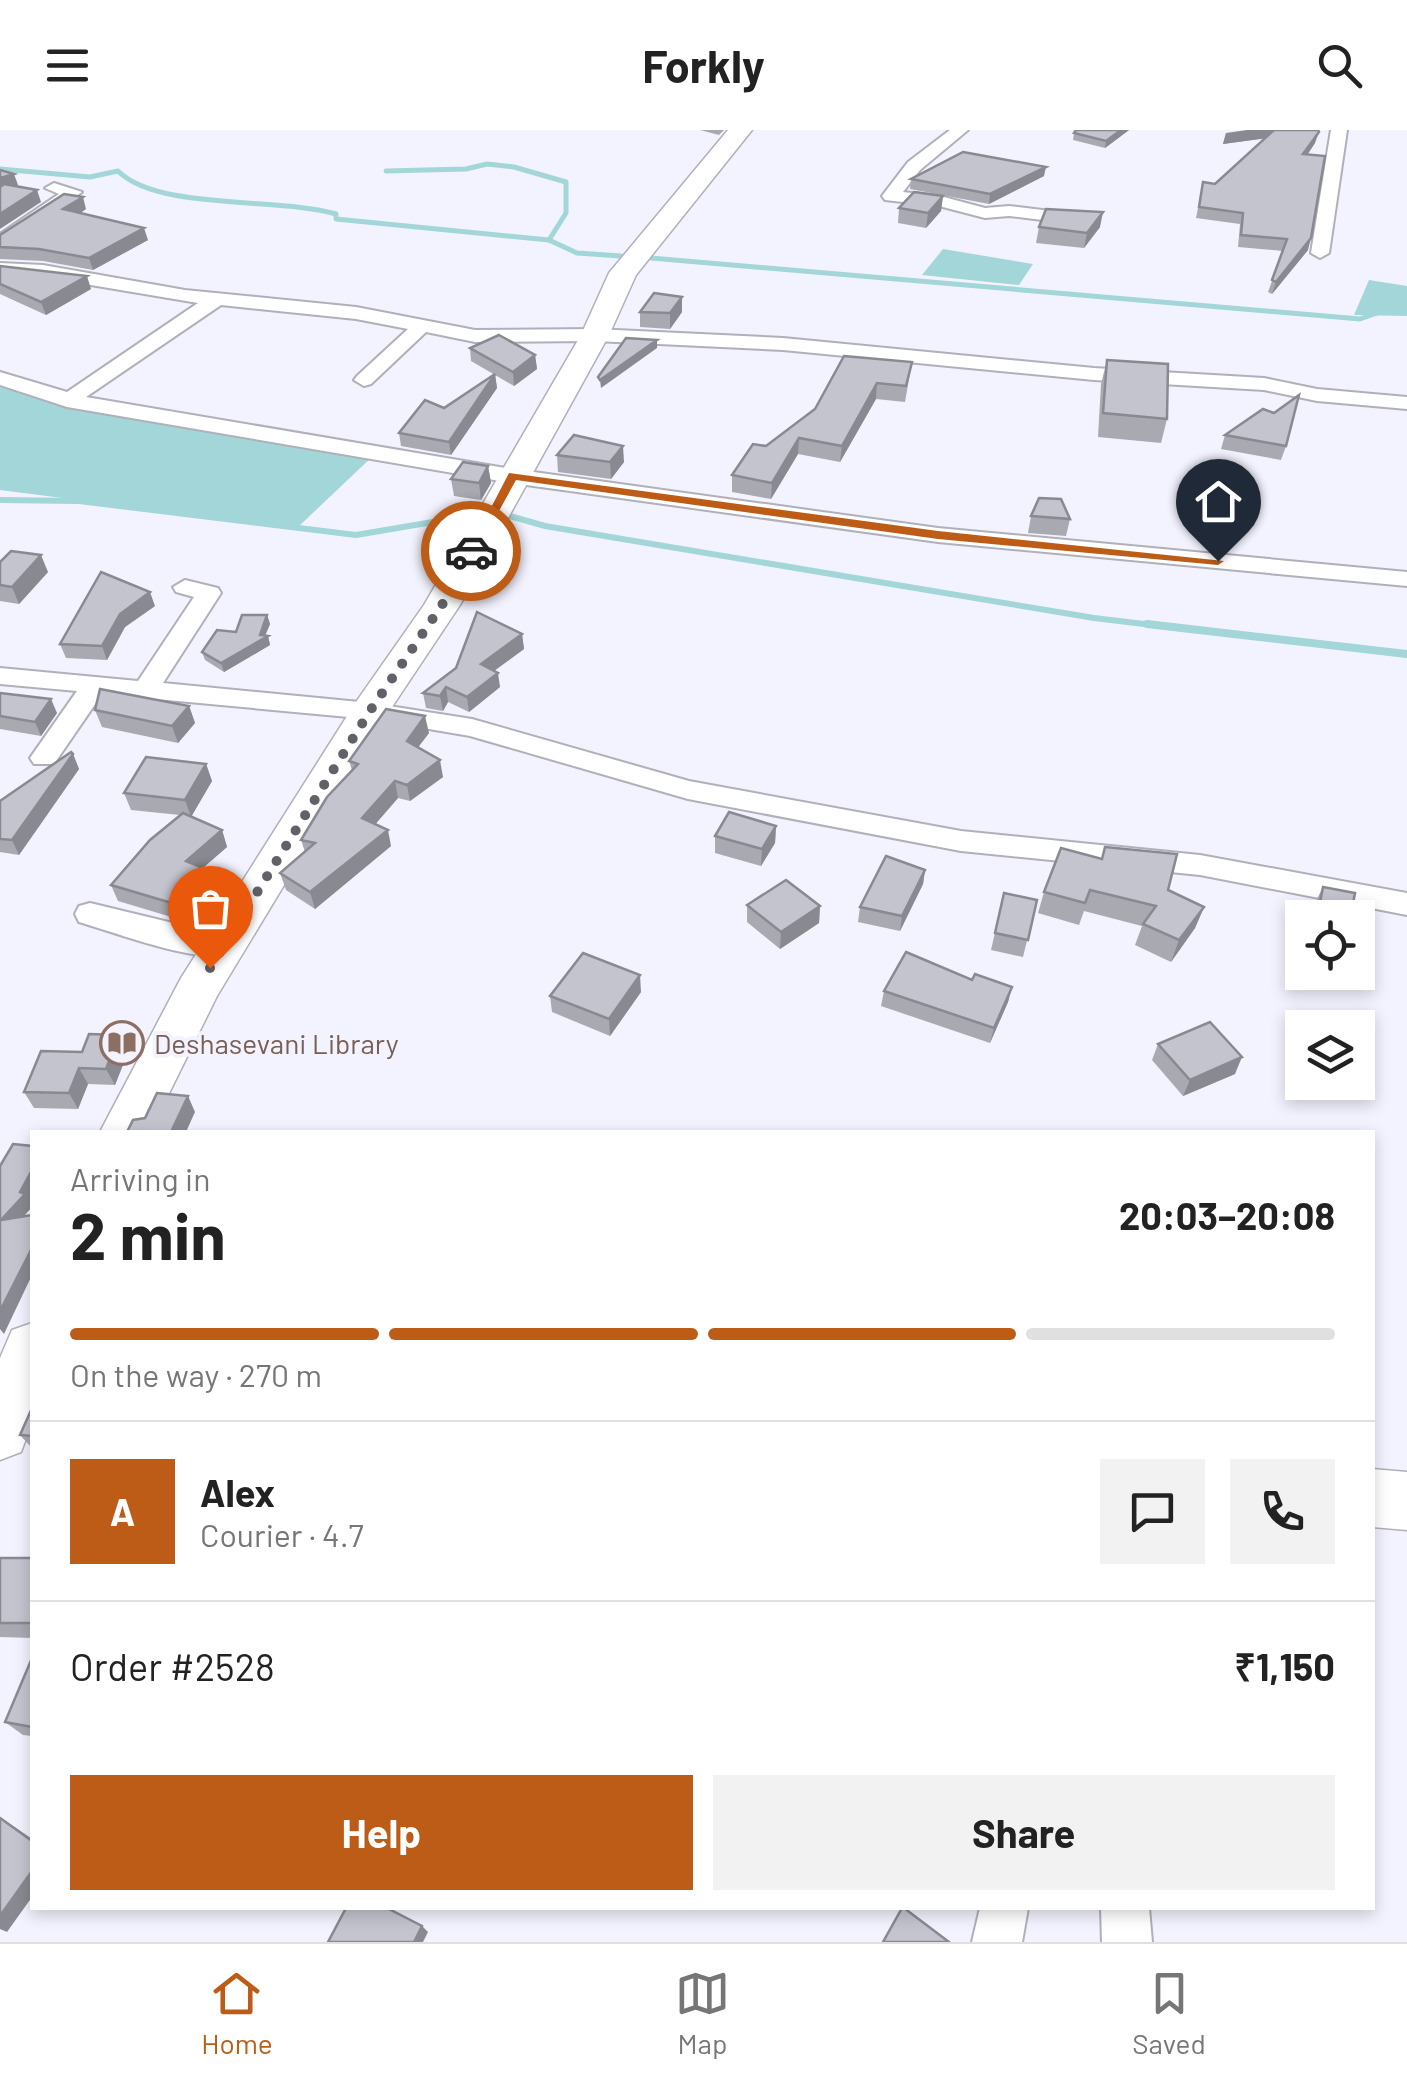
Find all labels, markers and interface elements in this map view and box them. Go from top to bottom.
icon: menu [40,38,95,93]
text: Forkly [642,38,765,92]
icon: search [1312,38,1367,93]
pin [1176,459,1261,562]
icon: home [1191,474,1246,529]
courier [421,501,521,601]
icon: car [444,524,499,579]
pin [168,866,253,969]
icon: bag [183,881,238,936]
map controls [1285,900,1375,1100]
button: locate [1285,900,1375,990]
button: layers [1285,1010,1375,1100]
library icon: Deshasevani Library [99,1020,145,1066]
place label: Deshasevani Library [154,1026,399,1060]
text: Arriving in [70,1159,210,1197]
text: 20:03–20:08 [1119,1192,1335,1238]
text: 2 min [70,1195,226,1273]
text: On the way · 270 m [70,1355,322,1393]
button: chat [1100,1459,1205,1564]
button: phone [1230,1459,1335,1564]
text: Alex [200,1469,275,1515]
text: A [110,1488,135,1534]
text: Courier · 4.7 [200,1515,364,1553]
text: Order #2528 [70,1643,275,1689]
text: ₹1,150 [1234,1643,1335,1689]
button: Help [70,1775,693,1890]
button: Share [713,1775,1335,1890]
tab: Home [201,1966,273,2060]
tab: Map [675,1966,730,2060]
tab: Saved [1132,1966,1206,2060]

